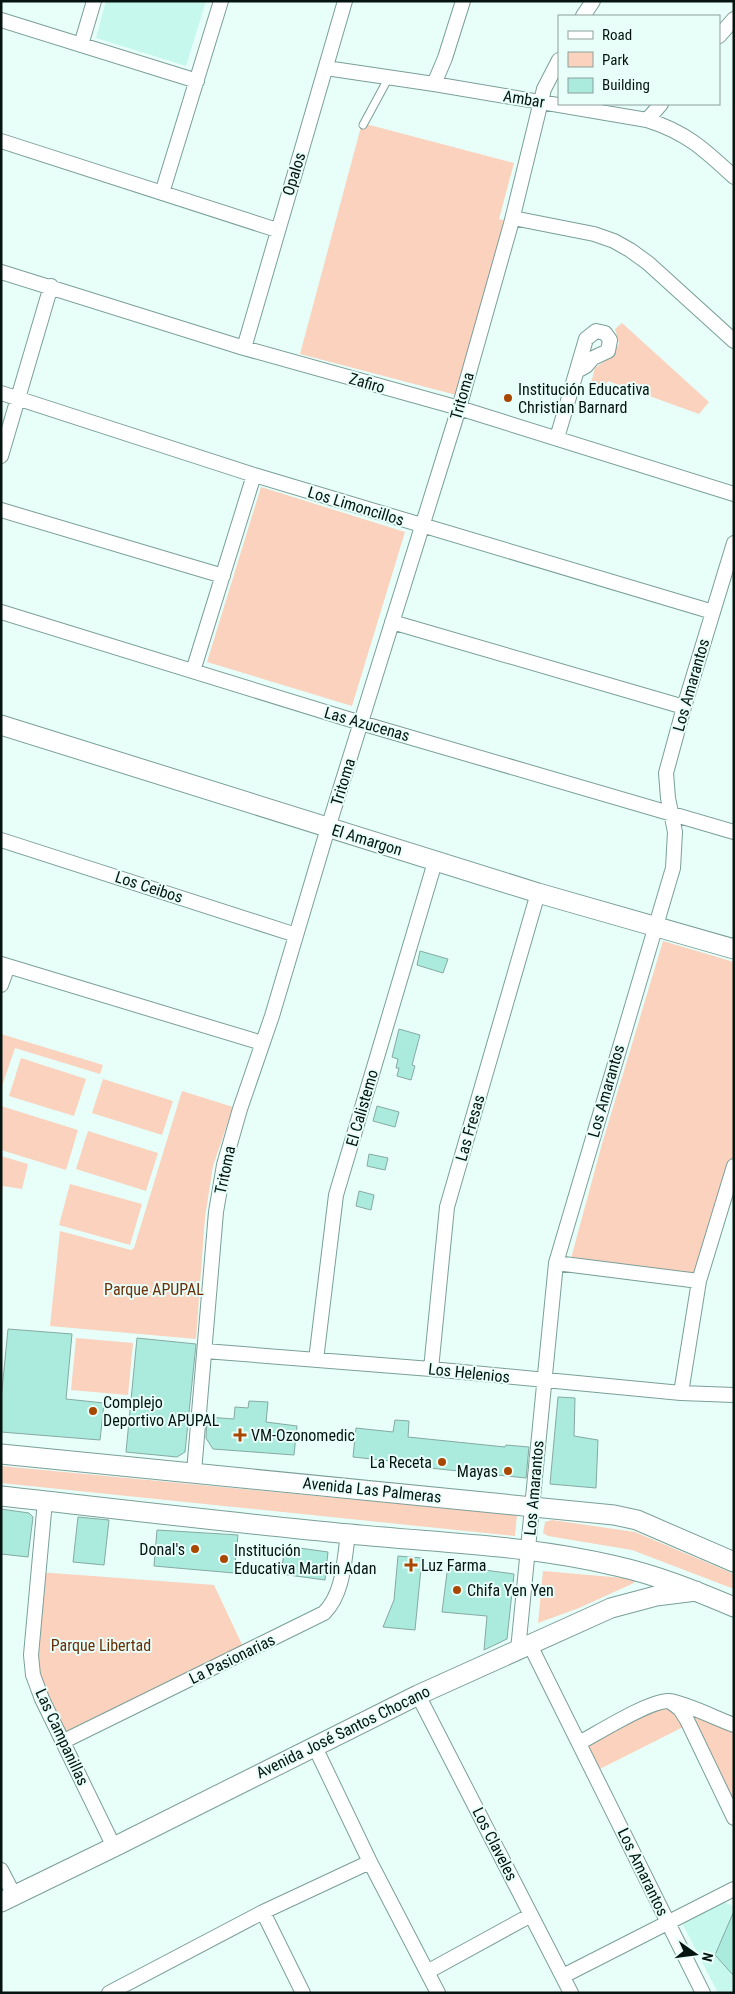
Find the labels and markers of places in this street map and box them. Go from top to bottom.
place label: Institución Educativa Christian Barnard [518,380,650,417]
marker: Institución Educativa Christian Barnard [502,392,514,404]
place label: Complejo Deportivo APUPAL [103,1393,220,1430]
marker: Complejo Deportivo APUPAL [87,1405,99,1417]
place label: VM-Ozonomedic [251,1426,355,1445]
marker: VM-Ozonomedic [233,1428,247,1442]
place label: La Receta [370,1453,432,1472]
marker: La Receta [436,1456,448,1468]
place label: Mayas [457,1462,498,1481]
marker: Mayas [502,1465,514,1477]
place label: Donal's [139,1540,185,1559]
place label: Institución Educativa Martin Adan [234,1541,376,1578]
marker: Donal's [189,1543,201,1555]
marker: Institución Educativa Martin Adan [218,1553,230,1565]
place label: Luz Farma [421,1556,486,1575]
marker: Luz Farma [405,1559,417,1571]
place label: Chifa Yen Yen [467,1581,554,1600]
marker: Chifa Yen Yen [451,1584,463,1596]

